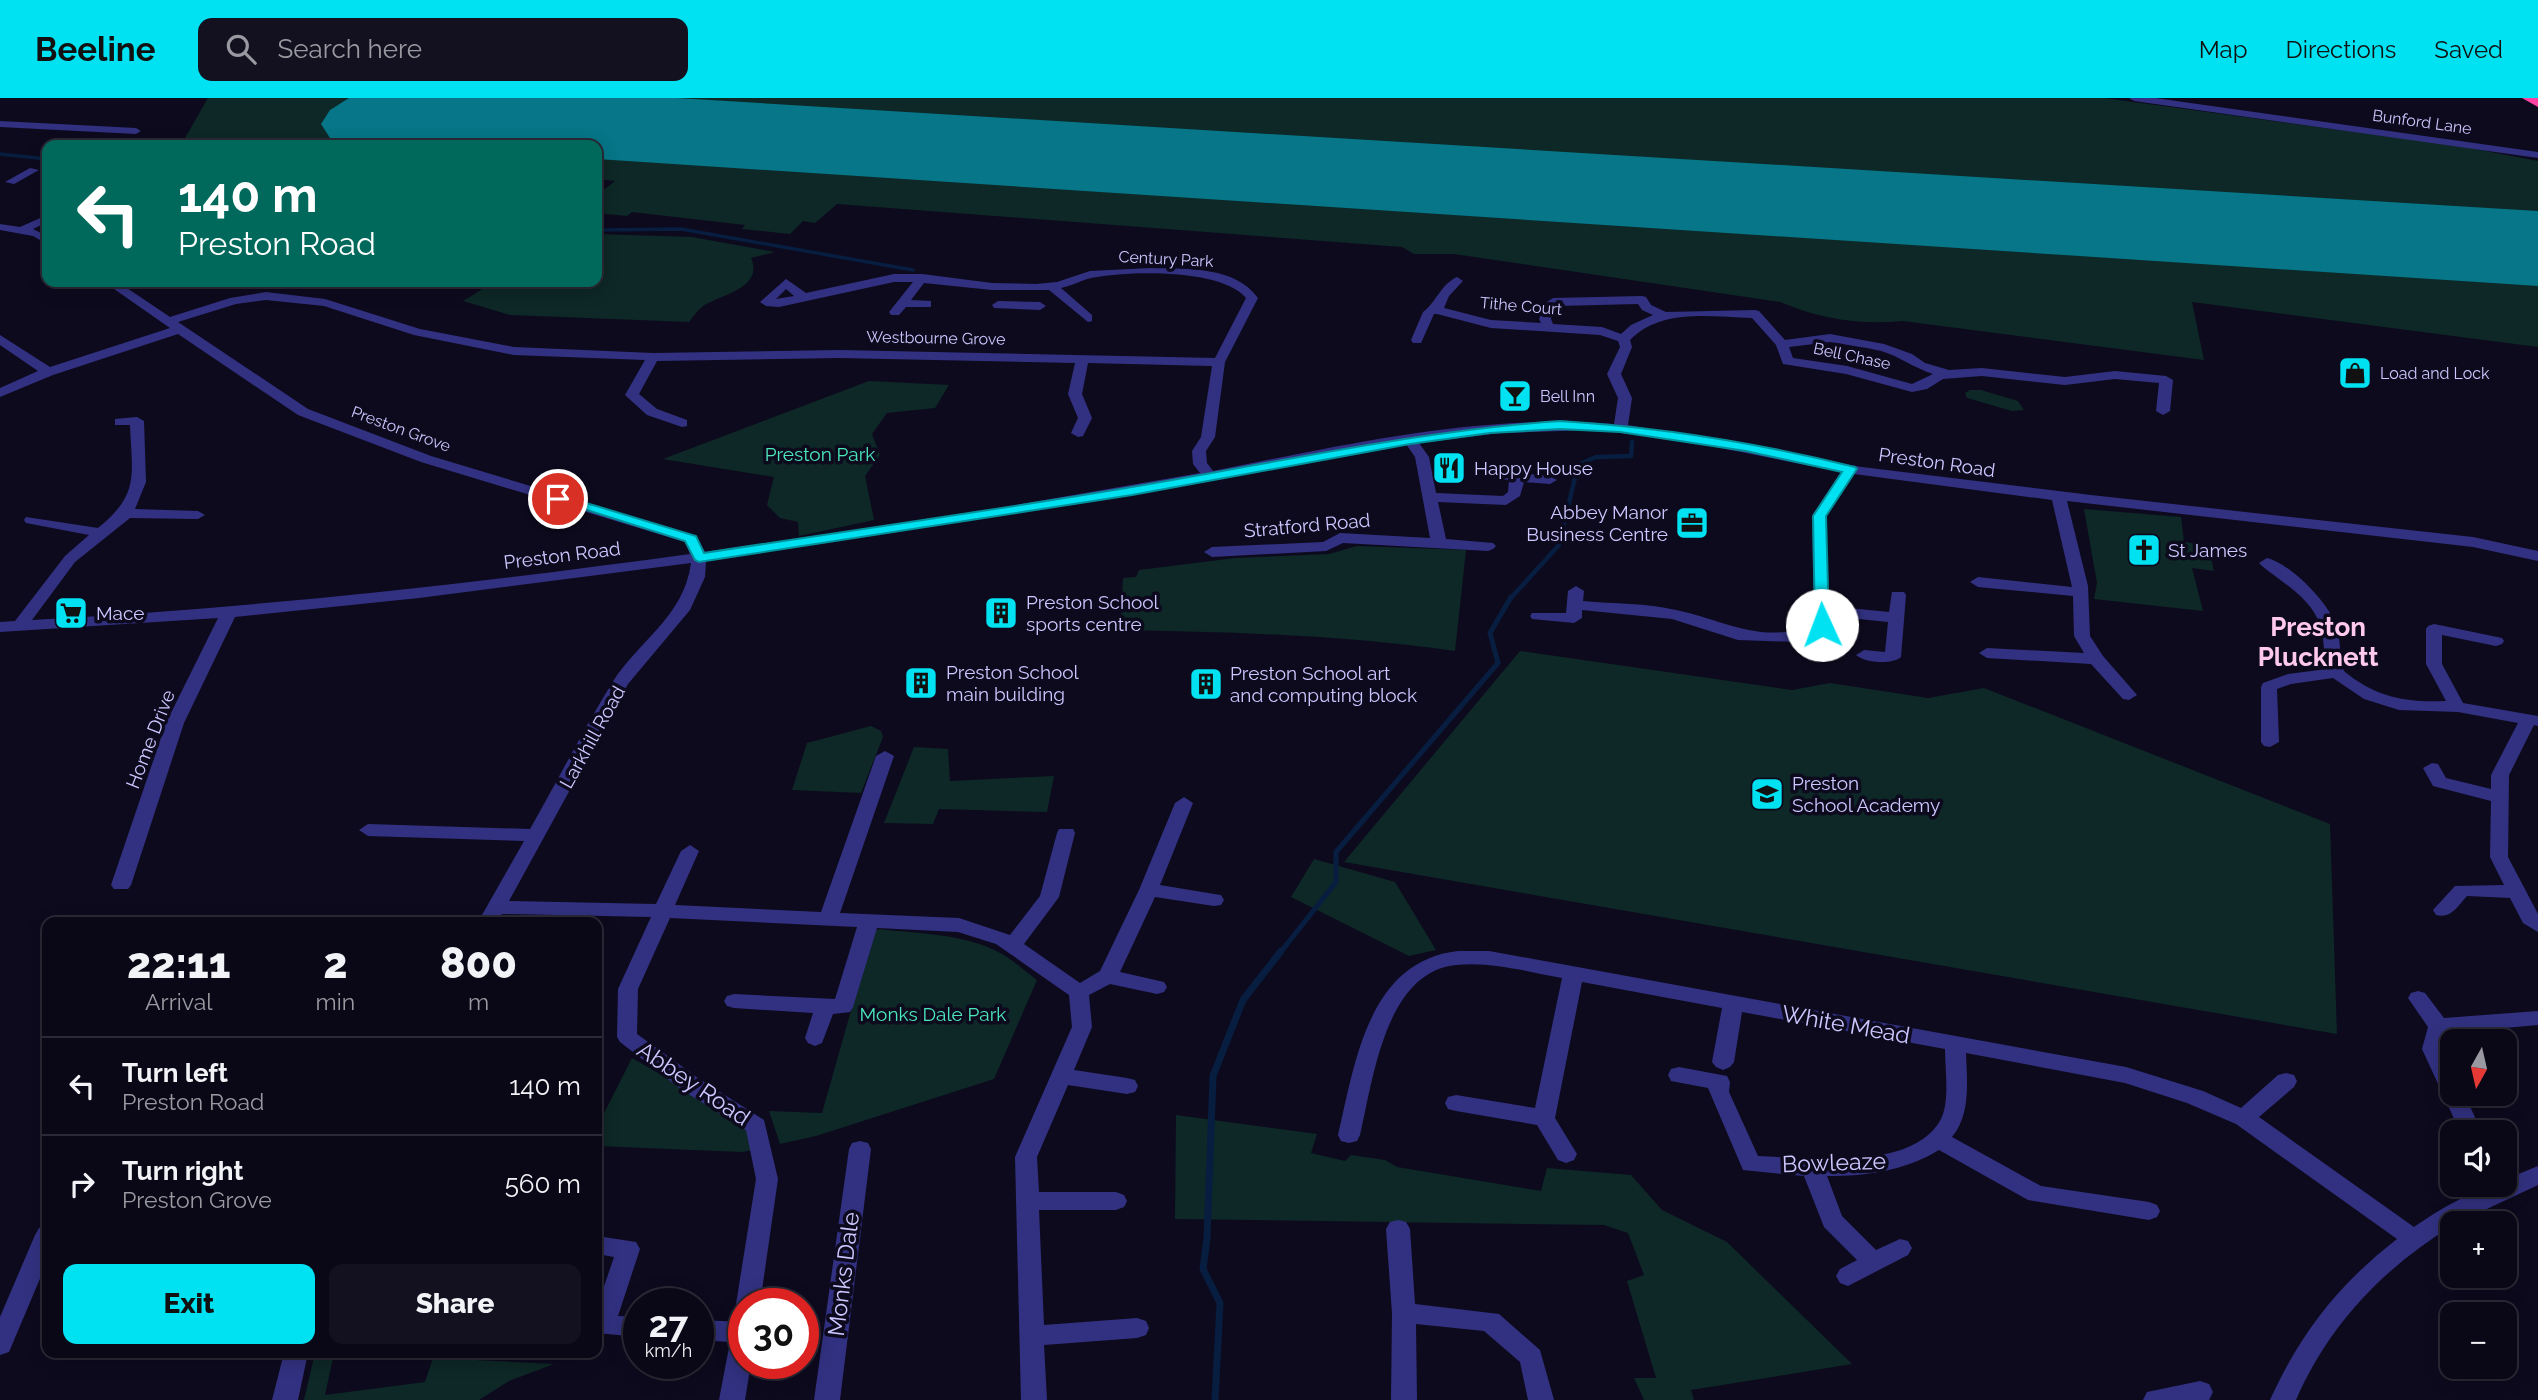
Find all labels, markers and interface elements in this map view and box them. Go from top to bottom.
search box [198,18,688,81]
text: Beeline [35,30,156,69]
icon: search [222,30,260,68]
text: Search here [278,34,422,64]
text: Map [2199,35,2248,64]
text: Directions [2286,35,2396,64]
text: Saved [2434,35,2503,64]
street label: Bunford Lane [2371,106,2473,138]
text: 140 m [178,166,318,223]
icon: left [63,168,154,259]
text: Preston Road [178,225,376,262]
street label: Century Park [1118,247,1214,271]
street label: Tithe Court [1479,293,1563,319]
street label: Westbourne Grove [866,327,1006,349]
street label: Bell Chase [1812,339,1892,373]
shop icon: Load and Lock [2336,354,2374,392]
place label: Load and Lock [2380,364,2490,383]
bar icon: Bell Inn [1496,377,1534,415]
place label: Bell Inn [1540,387,1595,406]
street label: Preston Grove [349,402,453,456]
park label: Preston Park [765,443,875,465]
street label: Preston Road [1877,443,1997,481]
restaurant icon: Happy House [1430,449,1468,487]
place label: Happy House [1474,457,1593,479]
pin [528,469,588,529]
icon: arrive [539,480,577,518]
place label: Abbey Manor Business Centre [1526,501,1668,545]
office icon: Abbey Manor Business Centre [1673,504,1711,542]
street label: Stratford Road [1243,509,1371,541]
church icon: St James [2125,531,2163,569]
street label: Preston Road [502,537,622,573]
place label: St James [2168,539,2247,561]
position arrow [1785,588,1859,662]
place label: Preston School sports centre [1026,591,1160,635]
supermarket icon: Mace [52,594,90,632]
building icon: Preston School sports centre [982,594,1020,632]
place label: Mace [96,602,144,624]
district label: Preston Plucknett [2258,612,2378,672]
place label: Preston School main building [946,661,1080,705]
place label: Preston School art and computing block [1230,662,1417,706]
building icon: Preston School main building [902,664,940,702]
building icon: Preston School art and computing block [1187,665,1225,703]
street label: Larkhill Road [555,682,629,792]
street label: Home Drive [121,687,179,791]
place label: Preston School Academy [1792,772,1940,816]
school or university icon: Preston School Academy [1748,775,1786,813]
text: 22:11 [127,939,231,988]
text: 2 [323,939,348,988]
text: 800 [440,939,517,988]
text: Arrival [145,988,213,1015]
text: min [316,988,355,1015]
text: m [468,988,489,1015]
street label: White Mead [1780,999,1912,1049]
park label: Monks Dale Park [860,1003,1006,1025]
north arrow [2440,1029,2516,1106]
map controls [2440,1029,2517,1379]
street label: Abbey Road [633,1035,755,1131]
text: Turn left [122,1058,228,1088]
icon: left [63,1067,101,1105]
text: 140 m [509,1071,581,1101]
text: Preston Road [122,1088,264,1115]
button: sound [2440,1120,2517,1197]
street label: Bowleaze [1781,1147,1887,1177]
text: Turn right [122,1156,243,1186]
icon: right [63,1165,101,1203]
text: 560 m [505,1169,581,1199]
text: Preston Grove [122,1186,272,1213]
street label: Monks Dale [822,1210,864,1338]
button: + [2440,1211,2517,1288]
button: Exit [63,1264,315,1344]
button: Share [329,1264,581,1344]
speed limit sign: 30 [728,1288,819,1379]
button: − [2440,1302,2517,1379]
text: 27 [649,1304,688,1345]
text: km/h [645,1340,692,1361]

